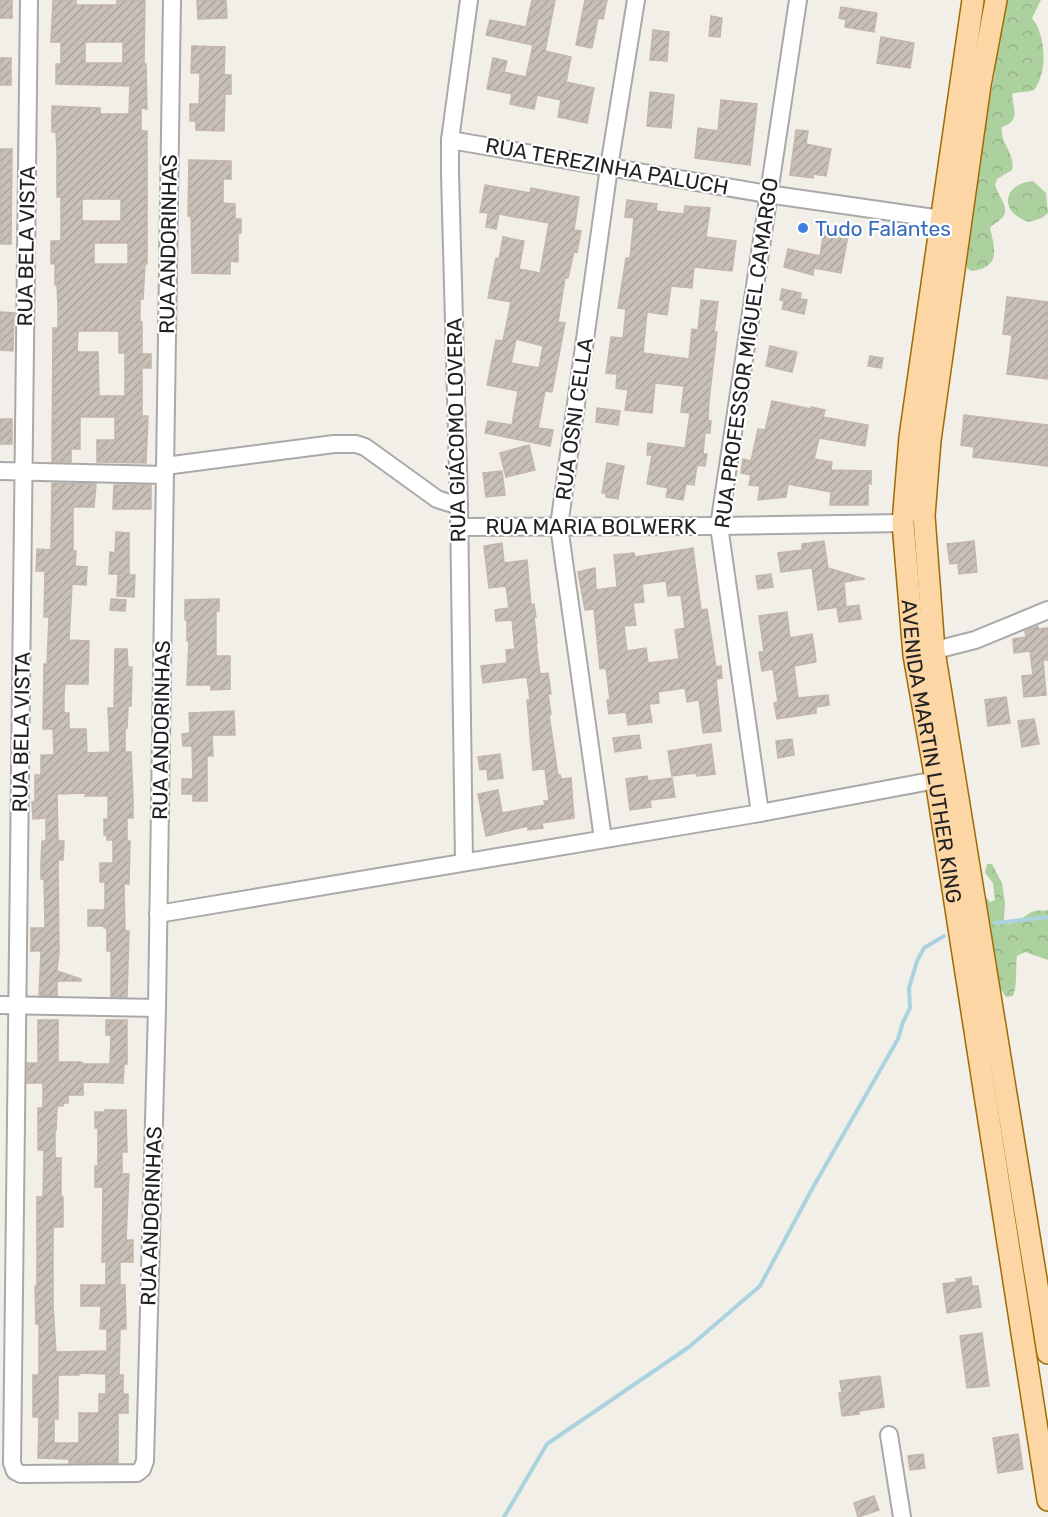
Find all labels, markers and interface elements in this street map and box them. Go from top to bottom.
street label: RUA TEREZINHA PALUCH [484,132,730,200]
street label: RUA ANDORINHAS [154,154,182,334]
street label: RUA BELA VISTA [12,165,40,327]
street label: RUA PROFESSOR MIGUEL CAMARGO [709,176,783,530]
place label: Tudo Falantes [815,216,951,241]
marker: Tudo Falantes [796,221,810,235]
street label: RUA GIÁCOMO LOVERA [442,317,470,543]
street label: RUA OSNI CELLA [550,336,598,502]
street label: RUA MARIA BOLWERK [486,514,697,539]
street label: AVENIDA MARTIN LUTHER KING [897,598,967,905]
street label: RUA ANDORINHAS [147,640,175,820]
street label: RUA BELA VISTA [7,651,35,813]
street label: RUA ANDORINHAS [135,1126,167,1306]

